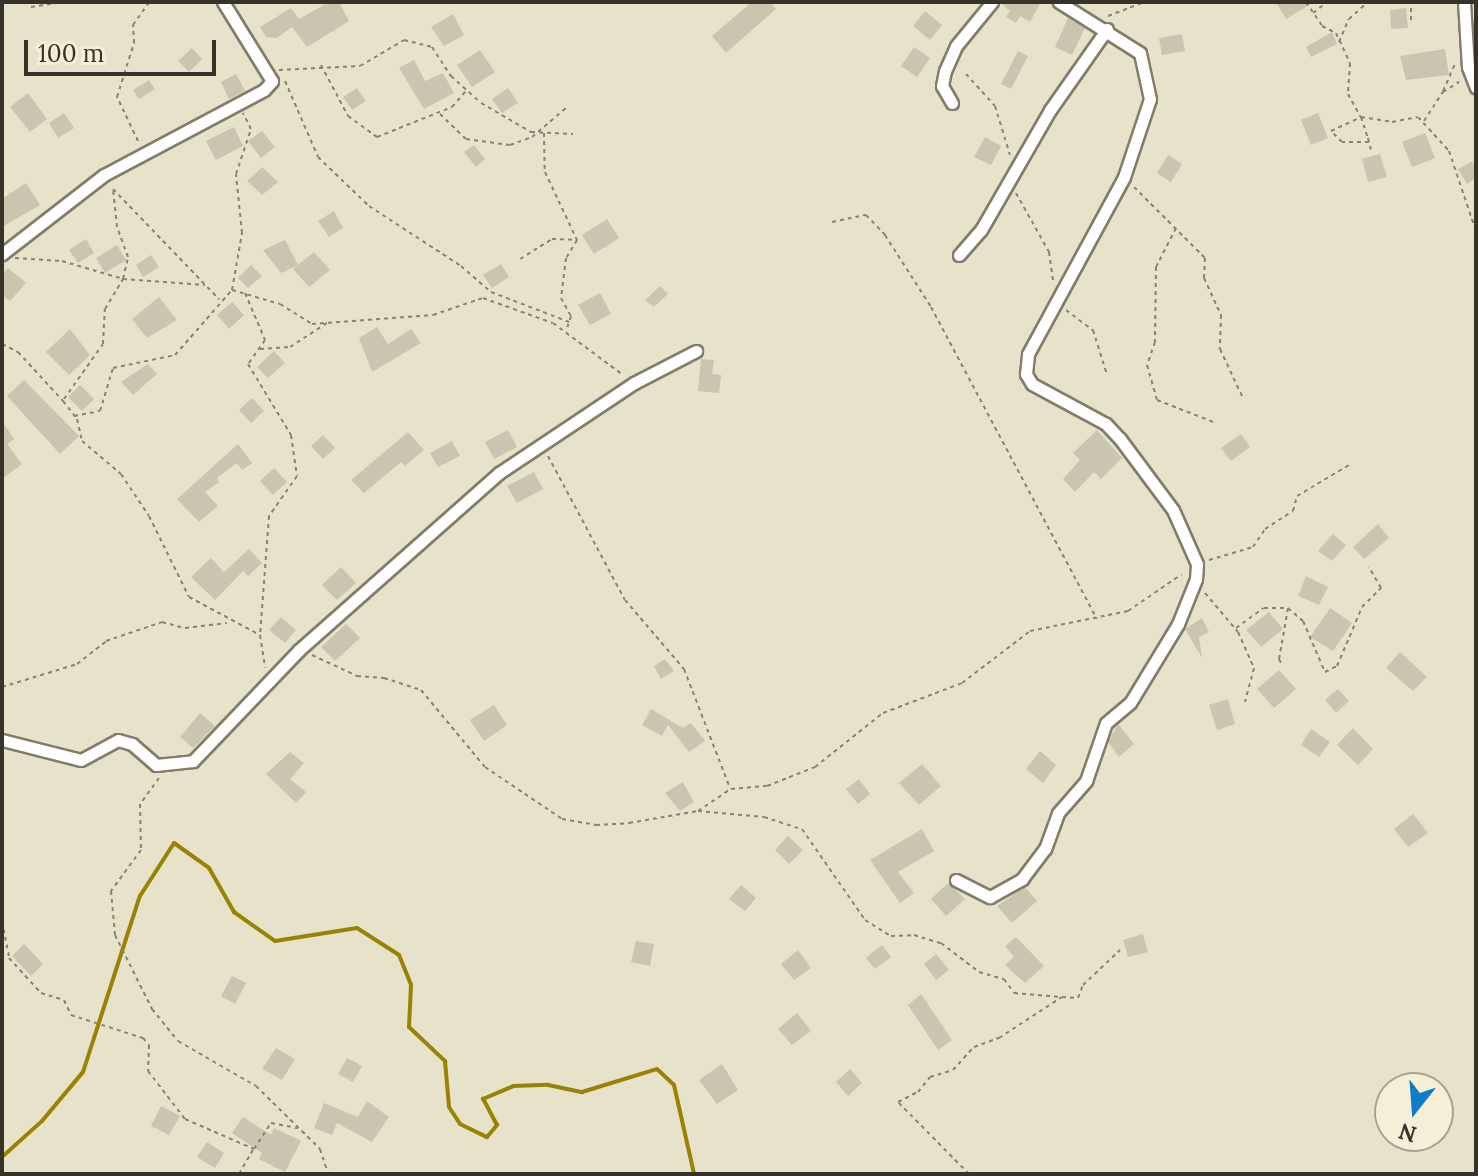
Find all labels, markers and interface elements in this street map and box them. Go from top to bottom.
scale bar [28,24,220,74]
text: 100 m [38,38,104,69]
north arrow [1374,1072,1454,1152]
text: N [1395,1117,1420,1149]

